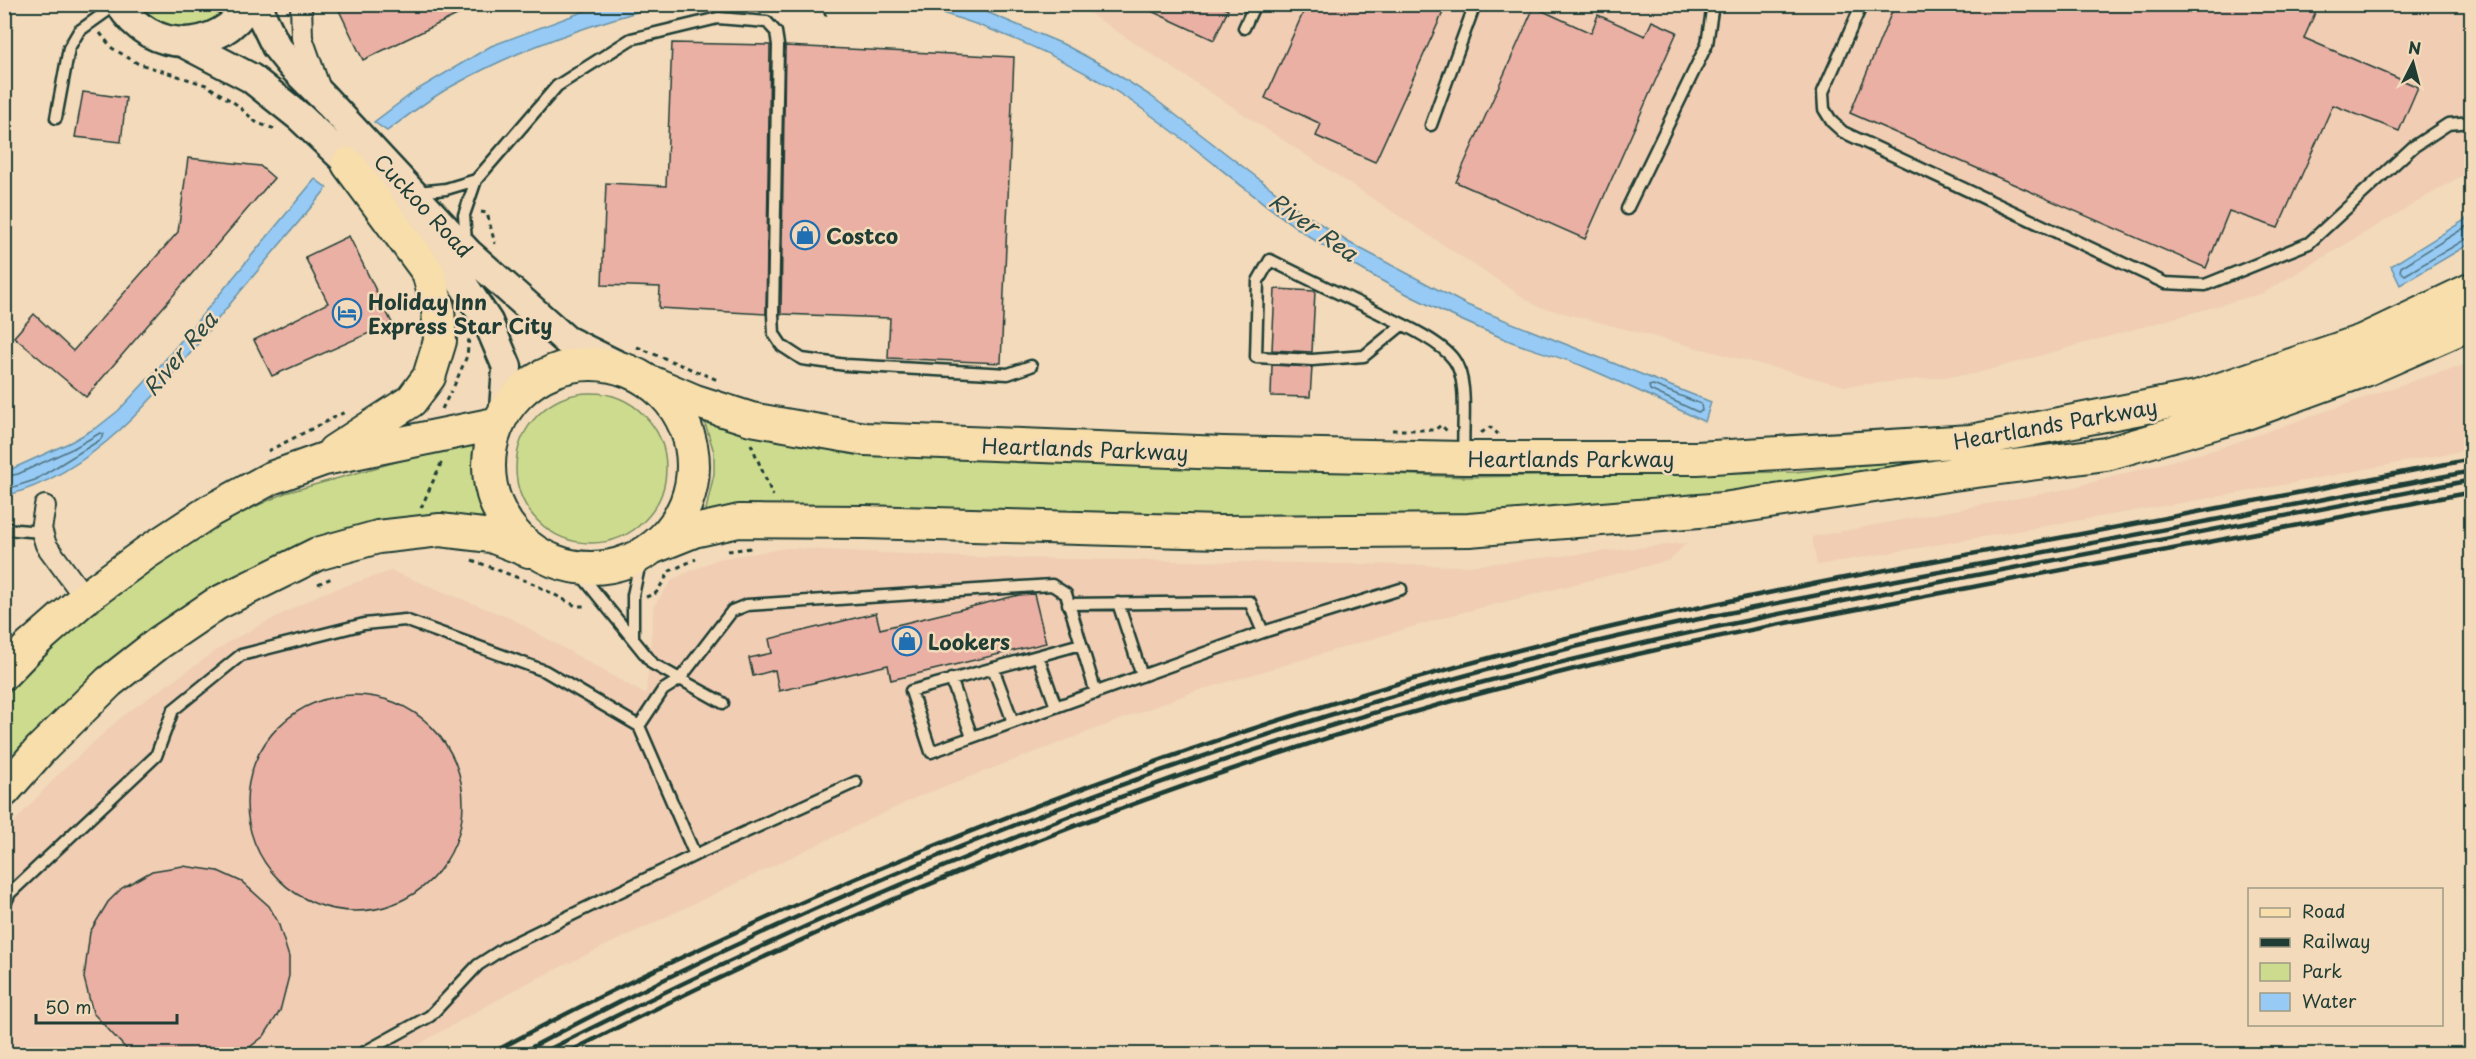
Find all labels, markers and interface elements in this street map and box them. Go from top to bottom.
north arrow [2383,33,2443,93]
text: N [2407,34,2422,60]
street label: Cuckoo Road [367,146,481,264]
water label: River Rea [1263,183,1366,269]
shop icon: Costco [789,219,821,251]
place label: Costco [826,219,898,251]
place label: Holiday Inn Express Star City [368,285,553,341]
hotel icon: Holiday Inn Express Star City [331,297,363,329]
water label: River Rea [134,303,225,402]
street label: Heartlands Parkway [1950,389,2160,457]
street label: Heartlands Parkway [981,428,1189,468]
street label: Heartlands Parkway [1468,442,1674,474]
shop icon: Lookers [891,625,923,657]
place label: Lookers [928,625,1010,657]
legend [2248,888,2443,1026]
text: Road [2302,897,2346,924]
text: Railway [2302,927,2370,954]
text: Park [2302,957,2342,984]
scale bar [36,987,177,1025]
text: Water [2302,987,2357,1014]
text: 50 m [45,993,92,1020]

